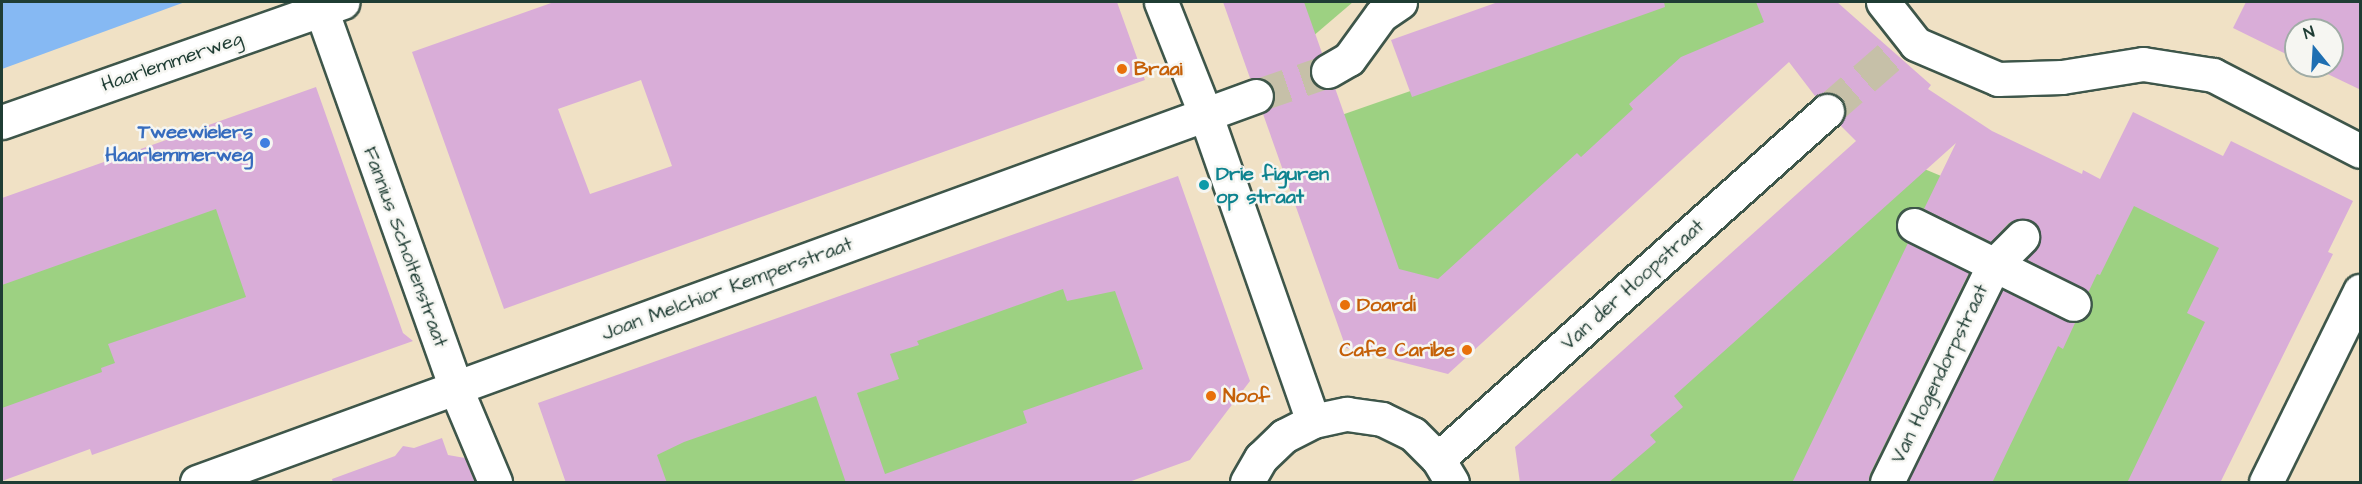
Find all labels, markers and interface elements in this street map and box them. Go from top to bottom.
north arrow [2284,18,2344,78]
text: N [2301,21,2317,45]
street label: Haarlemmerweg [98,27,246,97]
place label: Braai [1134,57,1183,81]
marker: Braai [1115,62,1129,76]
place label: Tweewielers Haarlemmerweg [105,120,253,167]
marker: Tweewielers Haarlemmerweg [258,136,272,150]
street label: Fannius Scholtenstraat [358,143,452,351]
place label: Drie figuren op straat [1216,162,1329,209]
marker: Drie figuren op straat [1197,178,1211,192]
street label: Van der Hoopstraat [1557,214,1709,356]
street label: Joan Melchior Kemperstraat [598,232,856,346]
street label: Van Hogendorpstraat [1886,280,1994,468]
place label: Doardi [1357,293,1416,317]
marker: Doardi [1338,298,1352,312]
place label: Cafe Caribe [1340,338,1455,362]
marker: Cafe Caribe [1460,343,1474,357]
place label: Noof [1223,384,1270,408]
marker: Noof [1204,389,1218,403]

